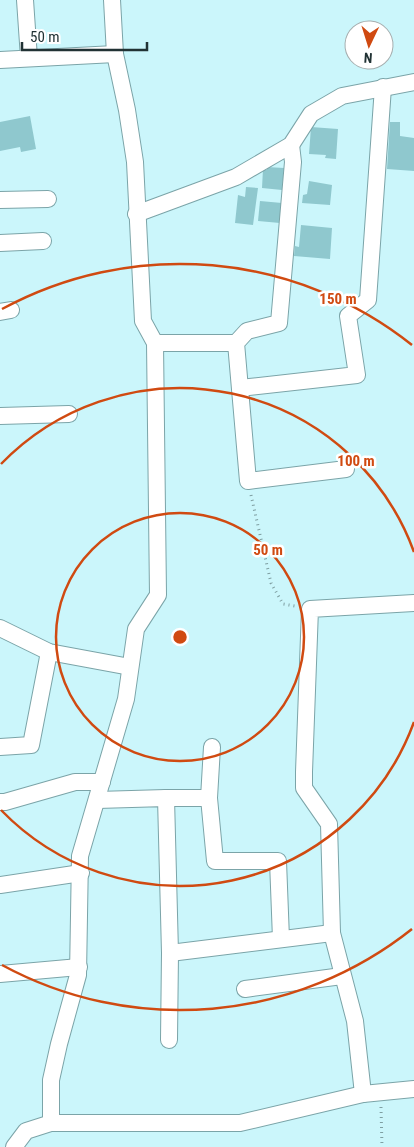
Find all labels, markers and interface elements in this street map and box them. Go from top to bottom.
scale bar [22,20,148,52]
north arrow [344,20,394,70]
text: 50 m [30,28,60,46]
text: N [363,50,373,66]
text: 150 m [319,290,357,308]
text: 100 m [337,452,375,470]
text: 50 m [253,541,283,559]
centre of rings [171,628,189,646]

